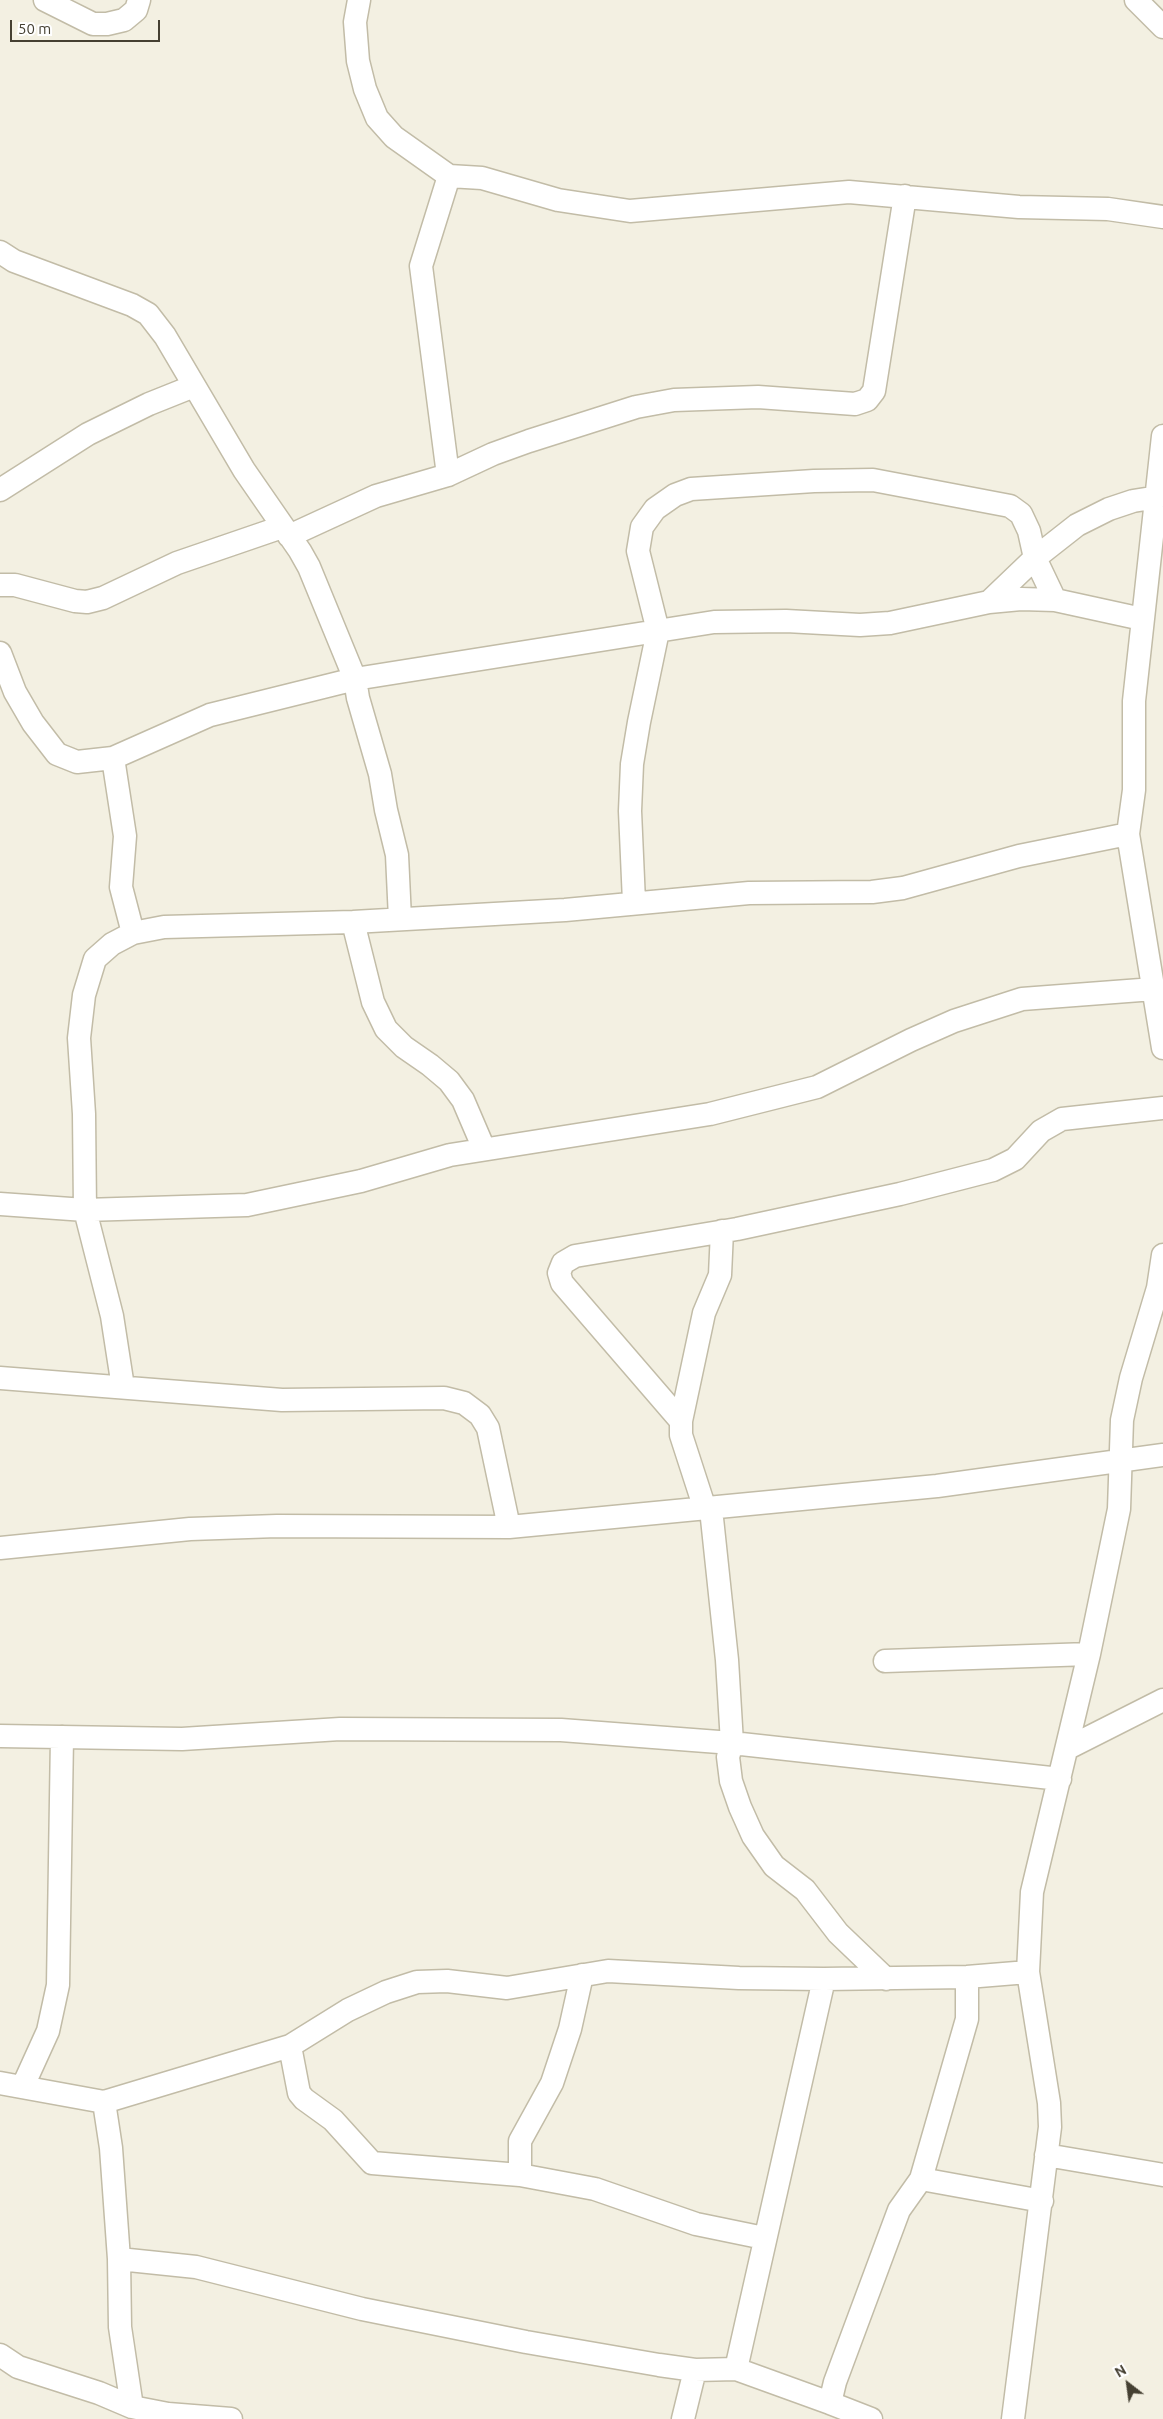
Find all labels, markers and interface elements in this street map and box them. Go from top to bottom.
scale bar [12,10,162,42]
text: 50 m [18,20,51,37]
north arrow [1103,2359,1153,2409]
text: N [1112,2361,1129,2381]

